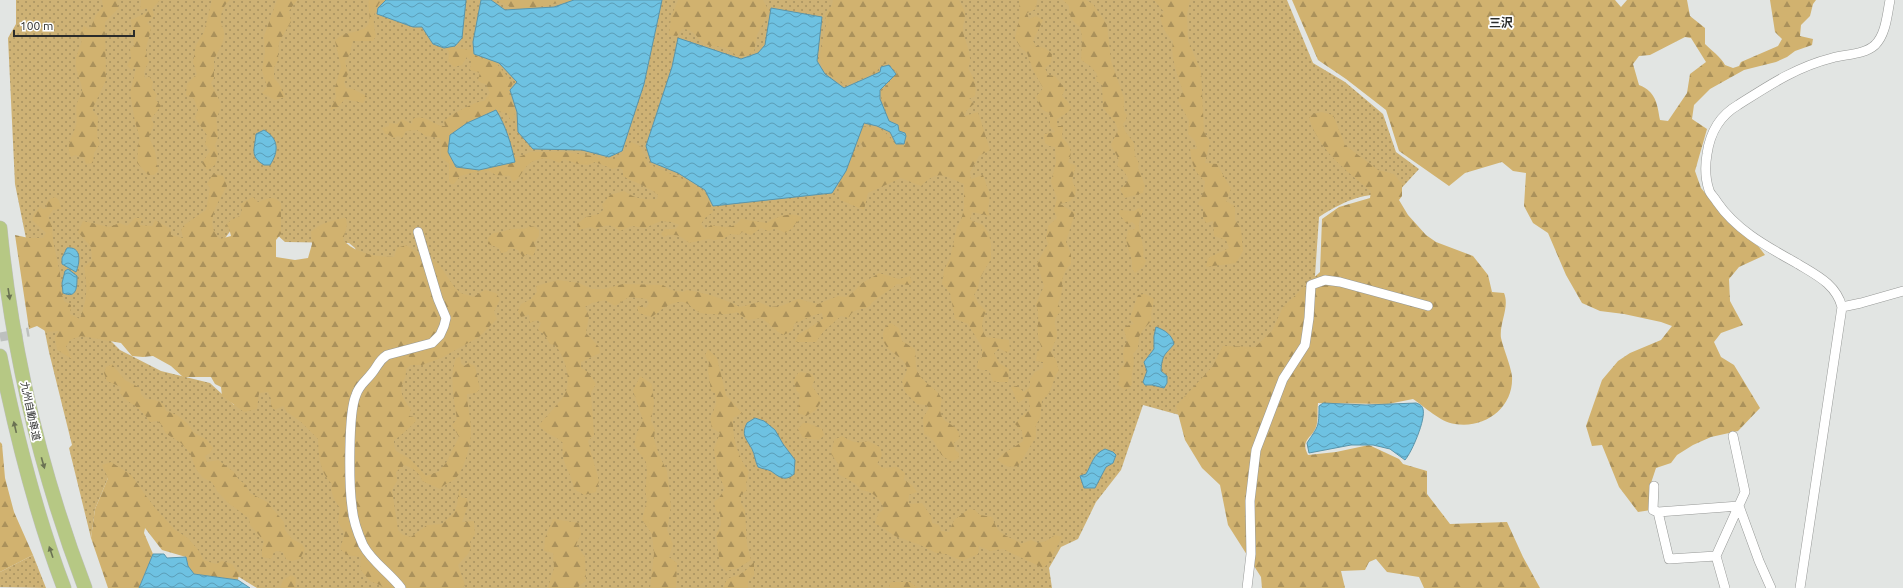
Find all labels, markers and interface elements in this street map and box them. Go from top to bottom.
scale bar [14,12,134,38]
district label: 三沢 [1489,16,1513,29]
text: 100 m [20,19,53,32]
one-way arrow [6,288,12,300]
street label: 九州自動車道 [19,381,42,442]
one-way arrow [11,420,17,433]
one-way arrow [40,457,46,469]
one-way arrow [47,545,53,557]

